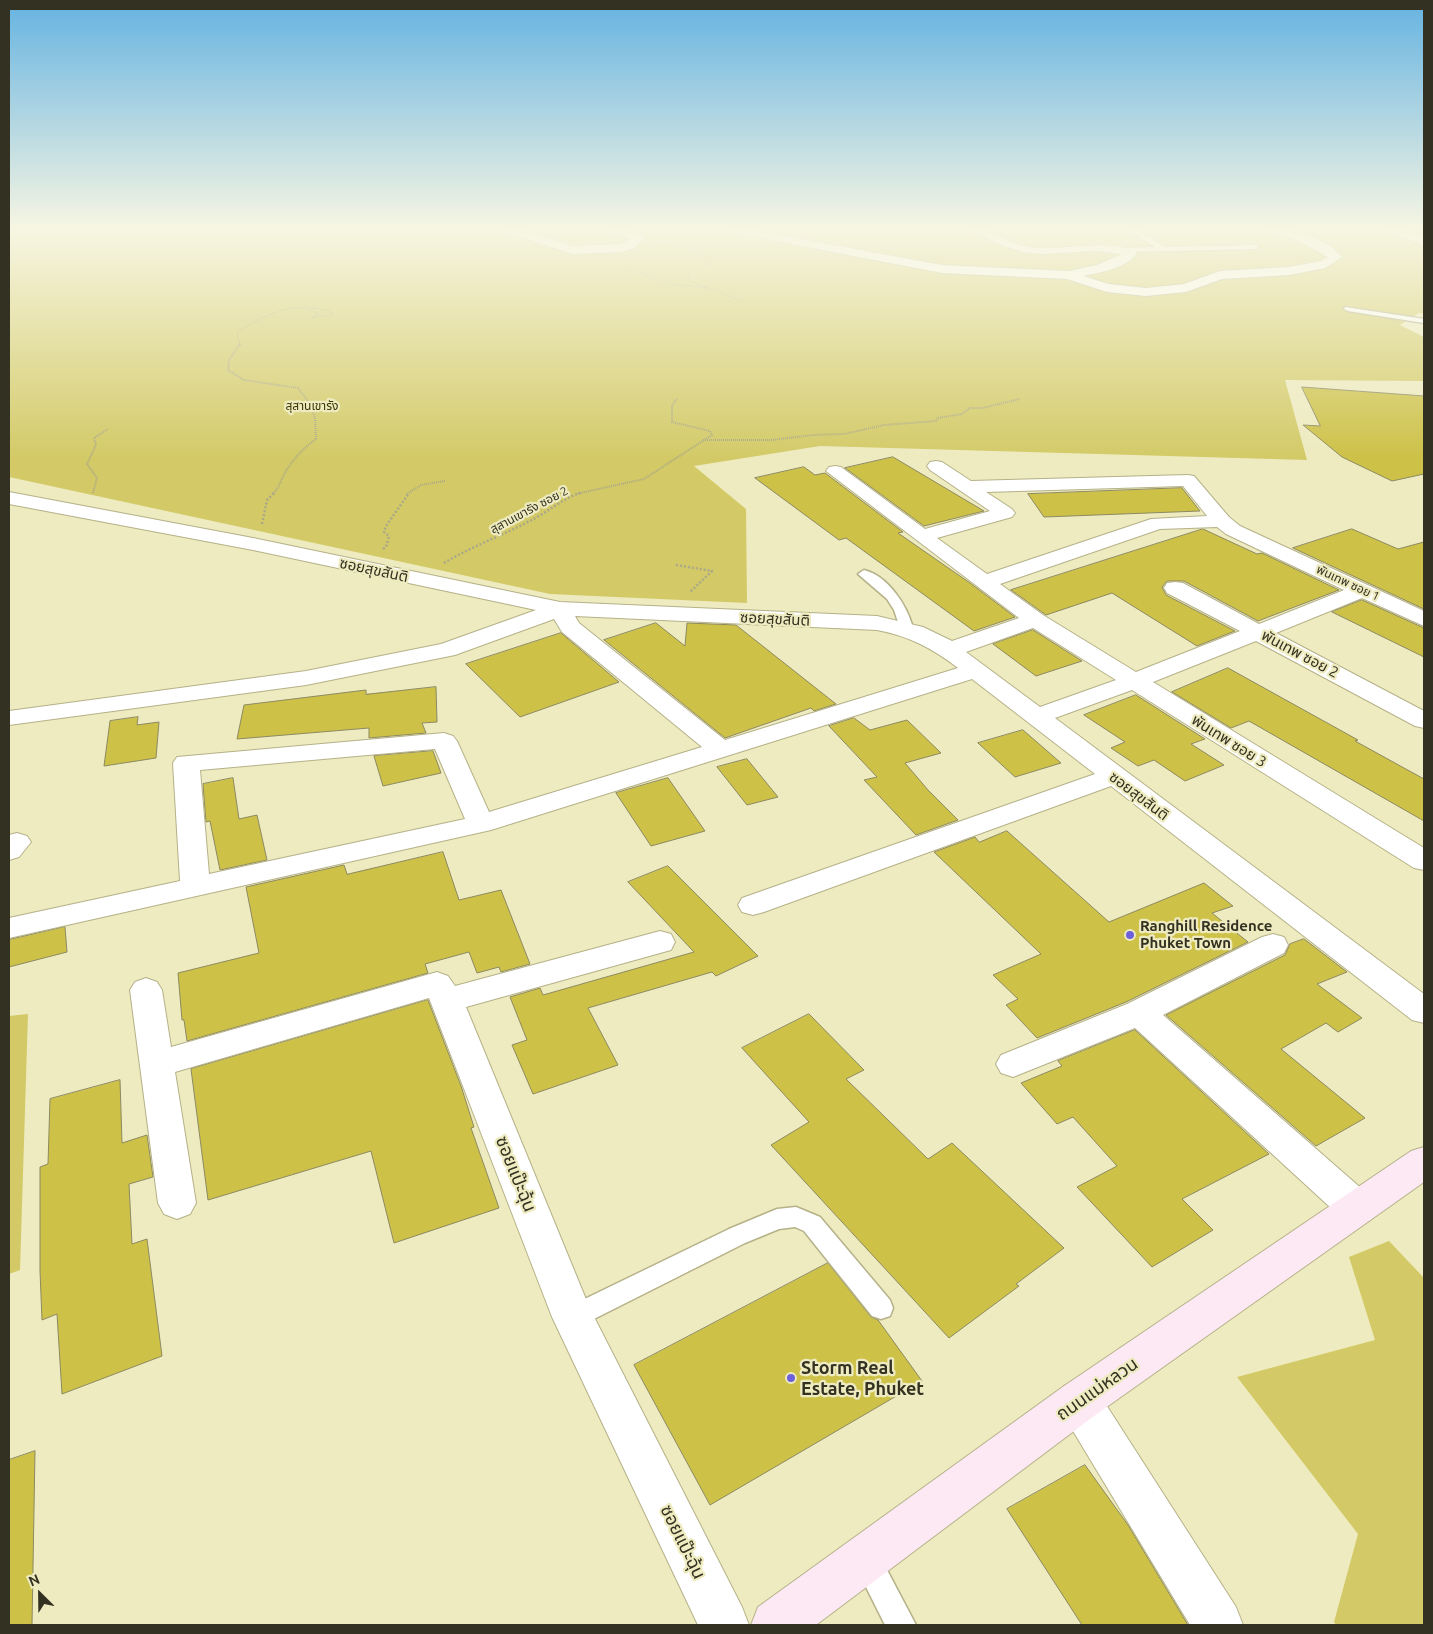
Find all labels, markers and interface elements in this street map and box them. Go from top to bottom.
park label: สุสานเขารัง [285,399,339,413]
street label: สุสานเขารัง ซอย 2 [488,483,570,537]
street label: ซอยสุขสันติ [338,554,410,586]
street label: พันเทพ ซอย 1 [1314,562,1382,604]
street label: ซอยสุขสันติ [740,608,810,630]
street label: พันเทพ ซอย 2 [1258,626,1342,682]
street label: พันเทพ ซอย 3 [1188,711,1270,771]
street label: ซอยสุขสันติ [1106,768,1172,824]
place label: Ranghill Residence Phuket Town [1140,917,1272,952]
marker: Ranghill Residence Phuket Town [1124,929,1136,941]
street label: ซอยแป๊ะฉุ้น [491,1133,541,1215]
street label: ถนนแม่หลวน [1052,1353,1142,1425]
place label: Storm Real Estate, Phuket [801,1357,924,1400]
marker: Storm Real Estate, Phuket [785,1372,797,1384]
street label: ซอยแป๊ะฉุ้น [656,1501,710,1583]
north arrow [15,1569,65,1619]
text: N [26,1571,42,1590]

